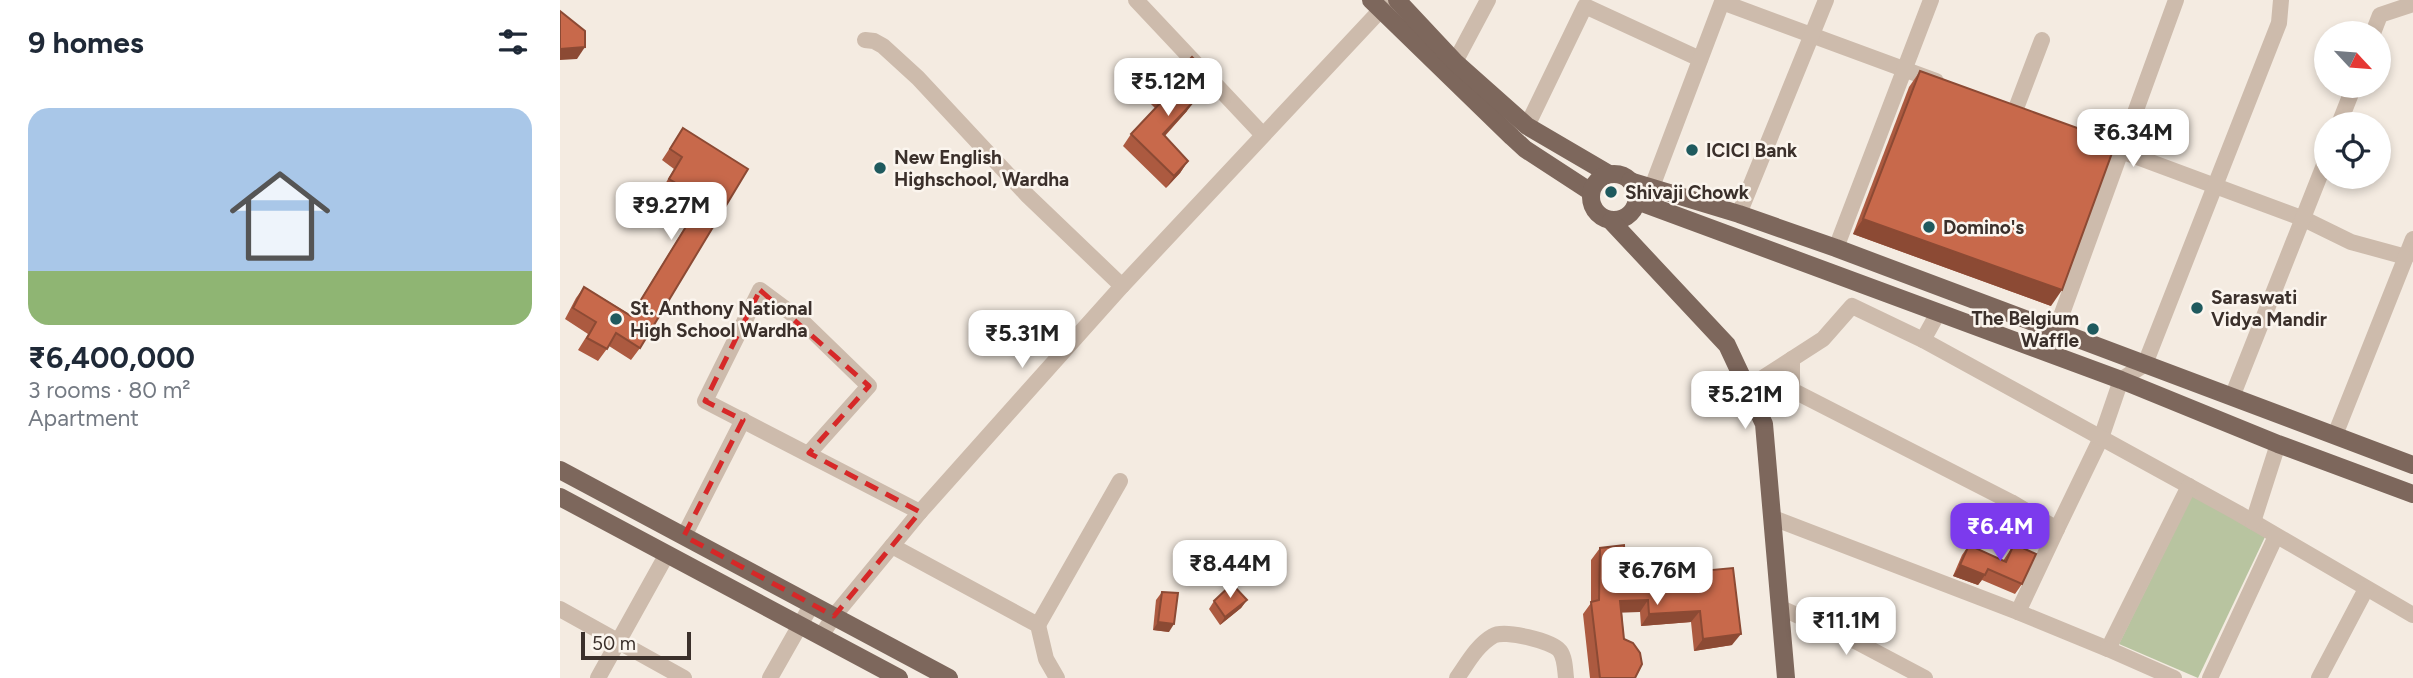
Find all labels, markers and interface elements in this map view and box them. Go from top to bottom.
north arrow [2314,21,2390,98]
map controls [2314,21,2391,189]
icon: filters [494,23,532,61]
text: 9 homes [28,24,144,61]
pin: ₹5.12M [1111,58,1225,118]
text: ₹5.12M [1130,67,1206,95]
pin: ₹6.34M [2076,110,2190,169]
button: locate [2314,112,2391,189]
text: ₹6.34M [2093,118,2173,146]
place label: ICICI Bank [1706,139,1798,162]
marker: ICICI Bank [1684,142,1700,158]
place label: New English Highschool, Wardha [894,146,1069,191]
icon: home [217,153,343,279]
marker: New English Highschool, Wardha [872,160,888,176]
place label: Shivaji Chowk [1625,181,1750,204]
pin: ₹9.27M [614,182,728,242]
marker: Shivaji Chowk [1603,184,1619,200]
text: ₹9.27M [632,191,710,219]
place label: Domino's [1943,216,2024,239]
marker: Domino's [1921,219,1937,235]
place label: Saraswati Vidya Mandir [2211,286,2327,331]
place label: St. Anthony National High School Wardha [630,297,812,342]
marker: Saraswati Vidya Mandir [2189,300,2205,316]
place label: The Belgium Waffle [1971,307,2079,352]
pin: ₹5.31M [965,310,1079,370]
marker: St. Anthony National High School Wardha [608,311,624,327]
text: ₹5.31M [984,319,1060,347]
marker: The Belgium Waffle [2085,321,2101,337]
text: ₹6,400,000 [28,339,195,376]
pin: ₹5.21M [1688,372,1802,431]
text: 3 rooms · 80 m² [28,376,191,404]
text: ₹5.21M [1707,380,1783,408]
text: Apartment [28,404,139,432]
pin: ₹6.4M [1951,504,2049,563]
text: ₹6.4M [1966,512,2034,540]
pin: ₹8.44M [1173,540,1287,600]
pin: ₹6.76M [1600,548,1714,607]
text: ₹8.44M [1189,549,1271,577]
text: ₹6.76M [1618,556,1696,584]
pin: ₹11.1M [1789,598,1903,657]
text: ₹11.1M [1812,606,1880,634]
scale bar [581,629,691,661]
text: 50 m [592,632,636,655]

